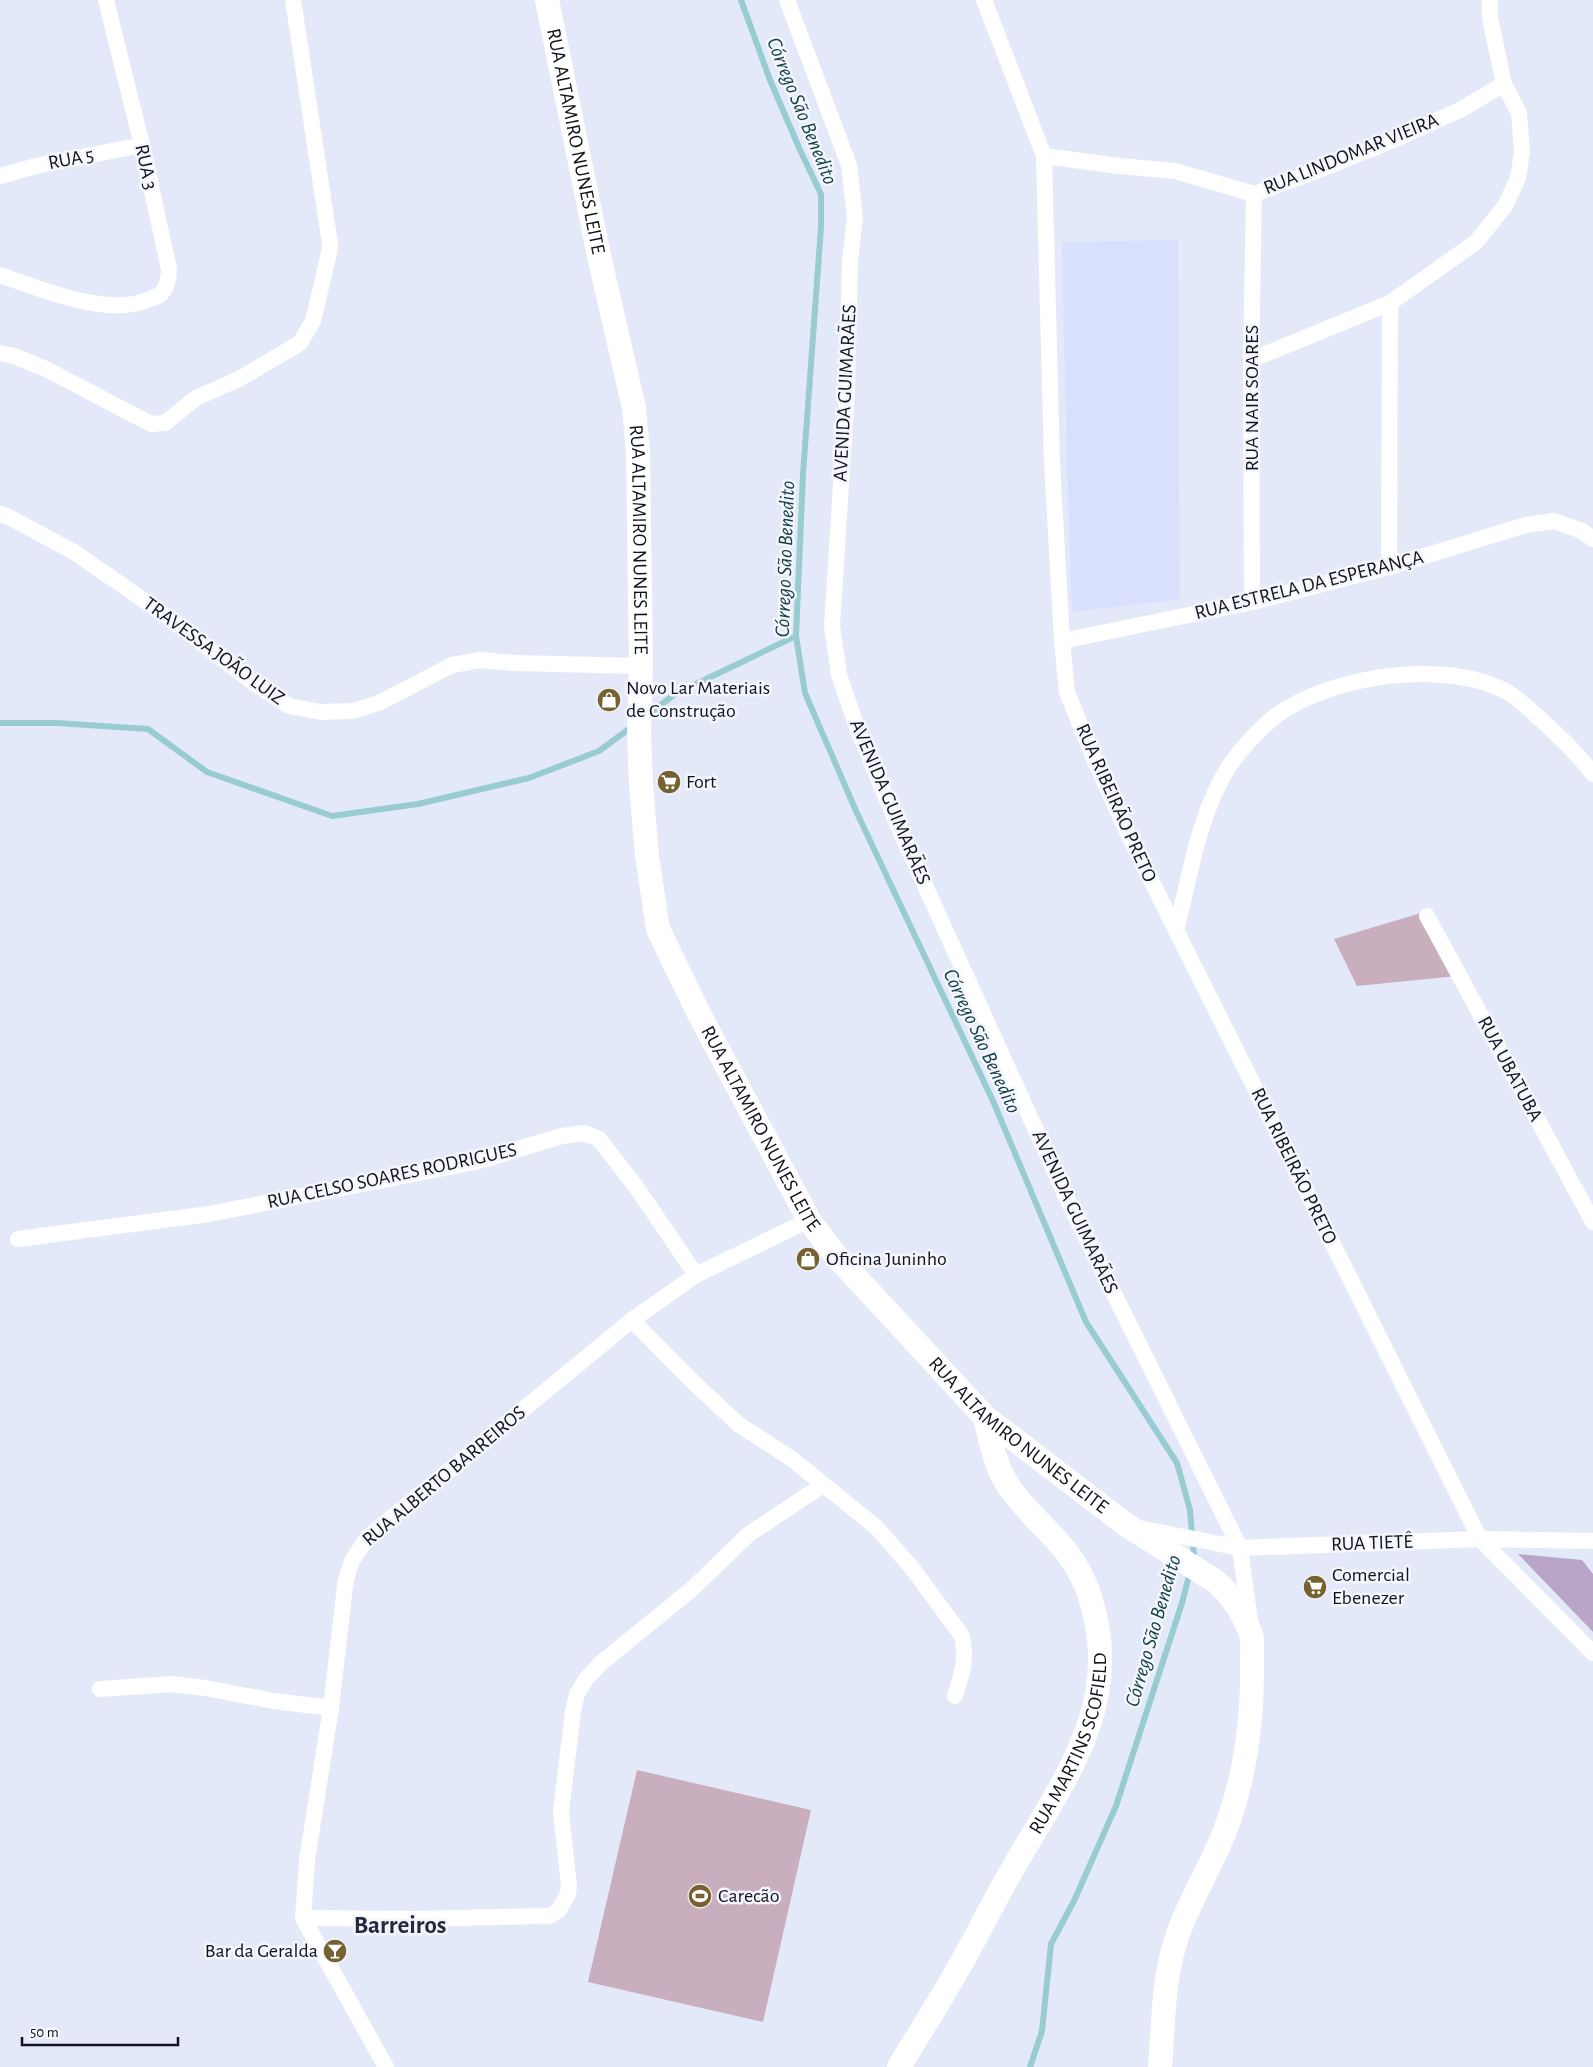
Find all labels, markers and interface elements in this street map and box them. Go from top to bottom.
street label: RUA ALTAMIRO NUNES LEITE [543,27,608,256]
water label: Córrego São Benedito [763,34,841,188]
street label: RUA LINDOMAR VIEIRA [1261,110,1442,198]
street label: RUA 3 [131,142,161,192]
street label: RUA 5 [46,145,96,173]
street label: AVENIDA GUIMARÃES [829,304,860,482]
street label: RUA NAIR SOARES [1242,325,1262,471]
street label: RUA ALTAMIRO NUNES LEITE [626,424,651,655]
water label: Córrego São Benedito [772,480,798,638]
street label: RUA ESTRELA DA ESPERANÇA [1193,547,1426,623]
street label: TRAVESSA JOÃO LUIZ [140,592,289,709]
place label: Novo Lar Materiais de Construção [626,678,770,721]
shop icon: Novo Lar Materiais de Construção [596,687,622,713]
street label: AVENIDA GUIMARÃES [846,716,935,888]
street label: RUA RIBEIRÃO PRETO [1072,720,1161,885]
supermarket icon: Fort [656,769,682,795]
place label: Fort [686,772,717,792]
water label: Córrego São Benedito [939,966,1025,1116]
street label: RUA UBATUBA [1474,1013,1546,1125]
street label: RUA ALTAMIRO NUNES LEITE [697,1023,824,1235]
street label: RUA RIBEIRÃO PRETO [1247,1084,1341,1247]
street label: AVENIDA GUIMARÃES [1028,1127,1122,1297]
street label: RUA CELSO SOARES RODRIGUES [265,1140,519,1212]
shop icon: Oficina Juninho [795,1246,821,1272]
place label: Oficina Juninho [826,1249,947,1269]
street label: RUA ALTAMIRO NUNES LEITE [925,1353,1112,1518]
street label: RUA ALBERTO BARREIROS [359,1402,529,1550]
street label: RUA TIETÊ [1331,1531,1414,1554]
water label: Córrego São Benedito [1121,1553,1185,1709]
place label: Comercial Ebenezer [1332,1565,1410,1608]
supermarket icon: Comercial Ebenezer [1302,1574,1328,1600]
street label: RUA MARTINS SCOFIELD [1025,1652,1110,1838]
sports icon: Carecão [687,1883,713,1909]
place label: Carecão [718,1886,780,1906]
district label: Barreiros [354,1913,446,1938]
bar icon: Bar da Geralda [322,1938,348,1964]
place label: Bar da Geralda [205,1941,318,1961]
scale bar [22,2014,179,2046]
text: 50 m [30,2025,59,2040]

